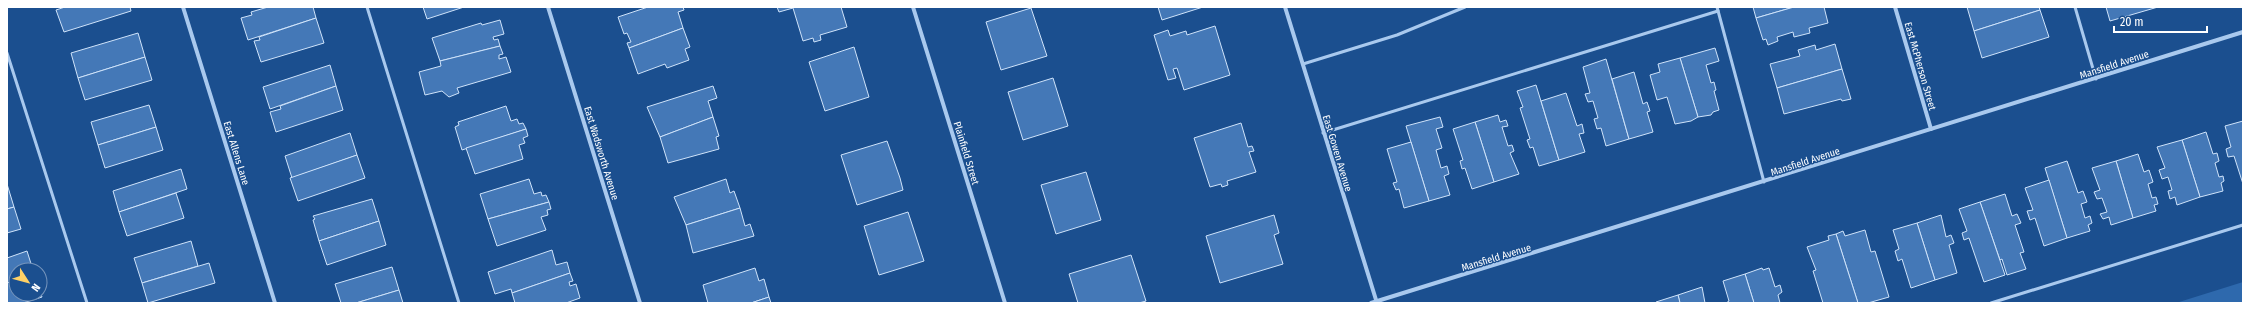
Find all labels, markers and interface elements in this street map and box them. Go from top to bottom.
scale bar [2114,8,2207,34]
text: 20 m [2120,15,2144,29]
street label: East McPherson Street [1902,21,1939,112]
street label: Mansfield Avenue [2078,48,2150,82]
street label: East Wadsworth Avenue [581,105,621,202]
street label: East Gowen Avenue [1320,114,1354,193]
street label: East Allens Lane [221,120,251,187]
street label: Plainfield Street [951,120,982,187]
street label: Mansfield Avenue [1769,145,1841,179]
street label: Mansfield Avenue [1460,242,1533,274]
north arrow [8,262,48,302]
text: N [28,281,43,294]

